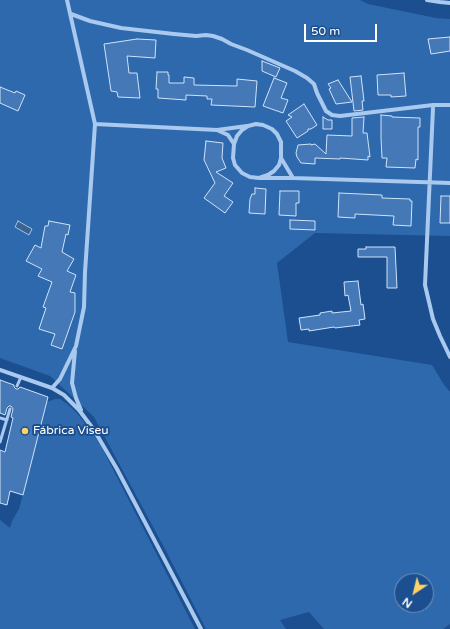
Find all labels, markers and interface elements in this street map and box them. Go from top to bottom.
scale bar [306,16,379,42]
text: 50 m [311,24,340,38]
place label: Fábrica Viseu [33,424,109,438]
marker: Fábrica Viseu [20,426,30,436]
north arrow [394,573,434,613]
text: N [400,595,415,610]

